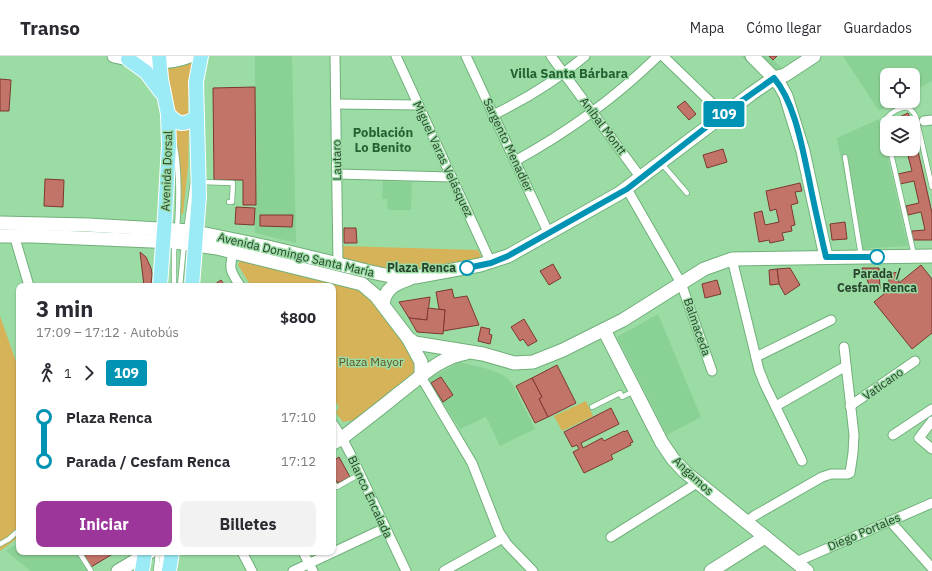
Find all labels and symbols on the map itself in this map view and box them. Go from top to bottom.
district label: Villa Santa Bárbara [510,65,628,82]
street label: Aníbal Montt [577,94,630,158]
street label: Sargento Menadier [480,96,537,194]
street label: Miguel Varas Velásquez [410,98,477,220]
line badge: 109 [701,101,747,127]
district label: Población Lo Benito [353,124,413,156]
street label: Avenida Dorsal [158,130,175,212]
street label: Lautaro [329,139,344,181]
street label: Avenida Domingo Santa María [216,229,376,280]
marker: Parada / Cesfam Renca [869,249,885,265]
place label: Plaza Renca [387,260,456,275]
marker: Plaza Renca [459,260,475,276]
place label: Parada / Cesfam Renca [837,266,917,295]
street label: Balmaceda [681,296,715,358]
park label: Plaza Mayor [339,354,404,369]
street label: Vaticano [859,364,906,403]
street label: Blanco Encalada [345,453,396,541]
street label: Angamos [670,453,717,498]
street label: Diego Portales [825,509,903,554]

